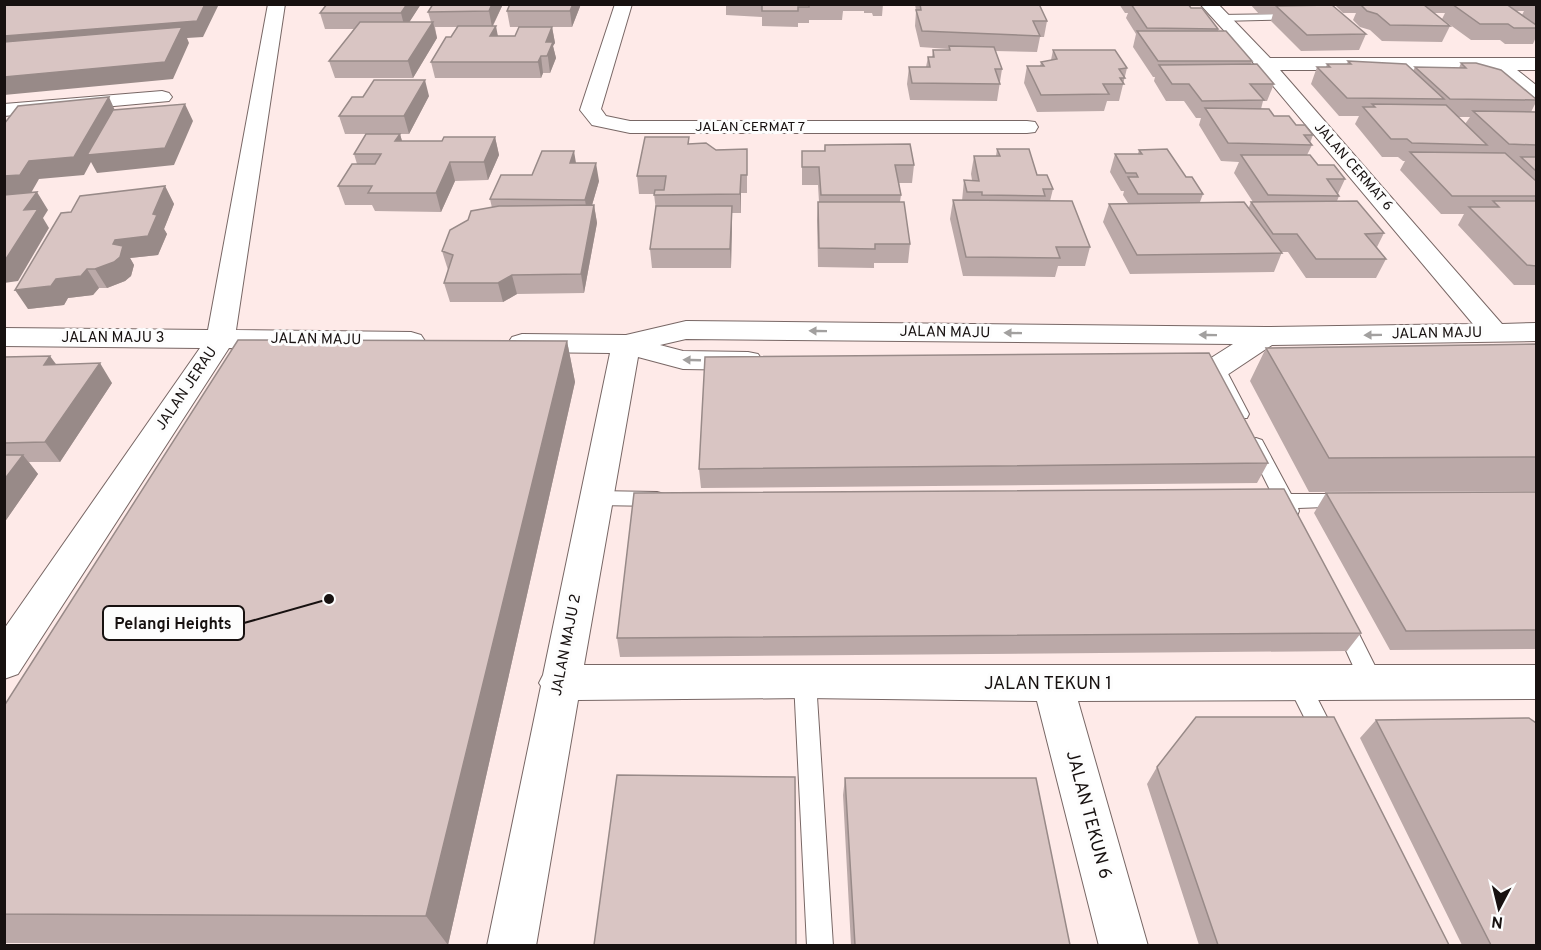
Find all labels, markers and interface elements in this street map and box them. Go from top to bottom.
street label: JALAN CERMAT 7 [695,119,805,136]
street label: JALAN CERMAT 6 [1310,119,1396,215]
street label: JALAN MAJU [899,323,991,343]
street label: JALAN MAJU [1391,324,1483,344]
one-way arrow [808,327,827,336]
street label: JALAN MAJU 3 [61,329,165,348]
one-way arrow [1003,329,1022,338]
street label: JALAN MAJU [270,330,362,350]
one-way arrow [1364,330,1383,339]
one-way arrow [1198,331,1217,340]
street label: JALAN JERAU [152,344,222,434]
one-way arrow [683,356,702,365]
street label: JALAN MAJU 2 [548,592,586,698]
callout: Pelangi Heights [103,606,244,640]
text: Pelangi Heights [114,615,232,635]
street label: JALAN TEKUN 1 [984,673,1112,696]
street label: JALAN TEKUN 6 [1060,748,1116,882]
north arrow [1469,878,1529,938]
text: N [1490,910,1504,932]

